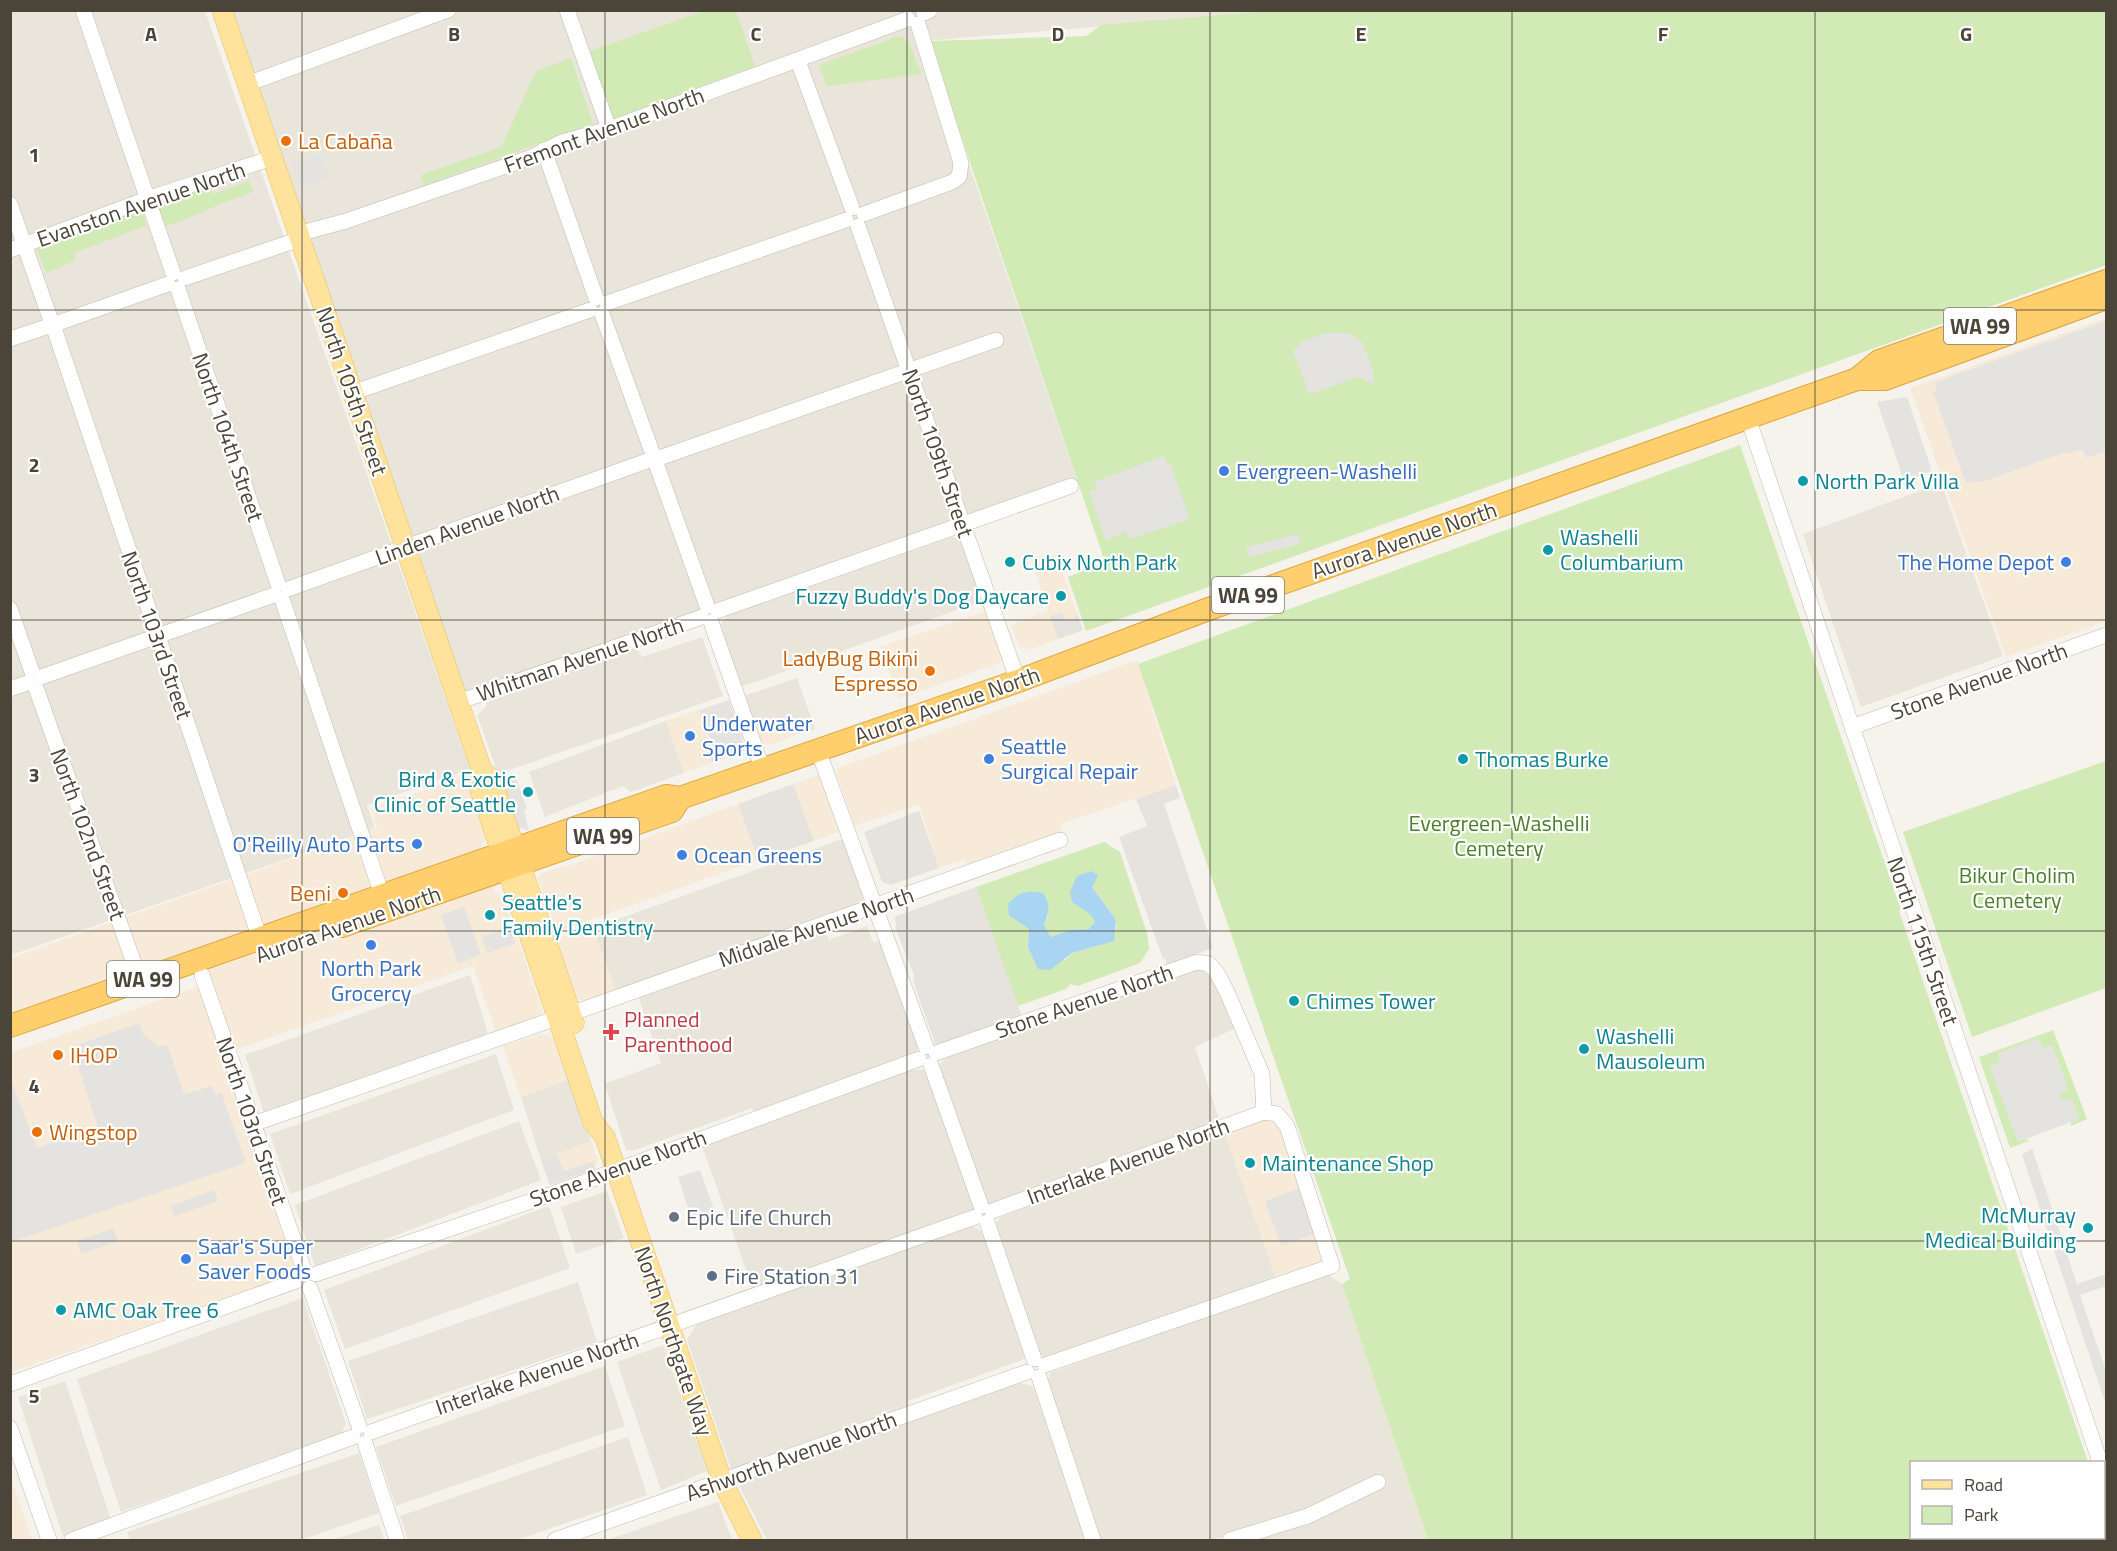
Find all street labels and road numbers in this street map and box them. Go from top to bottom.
street label: Fremont Avenue North [499,78,709,182]
street label: Evanston Avenue North [32,152,250,256]
street label: North 105th Street [307,302,397,480]
road number: WA 99 [1944,308,2016,344]
street label: North 104th Street [183,348,273,526]
street label: North 109th Street [893,364,983,542]
street label: Linden Avenue North [370,476,564,574]
street label: Aurora Avenue North [1307,492,1501,588]
street label: North 103rd Street [112,546,202,724]
road number: WA 99 [1212,577,1284,613]
street label: Whitman Avenue North [472,608,688,710]
street label: Stone Avenue North [1886,633,2072,729]
street label: Aurora Avenue North [850,657,1044,753]
street label: North 102nd Street [41,743,135,925]
road number: WA 99 [567,818,639,854]
street label: North 115th Street [1878,852,1968,1030]
street label: Aurora Avenue North [251,876,445,972]
street label: Midvale Avenue North [714,878,918,976]
street label: Stone Avenue North [991,955,1177,1047]
road number: WA 99 [107,961,179,997]
street label: North 103rd Street [207,1032,297,1210]
street label: Interlake Avenue North [1022,1109,1234,1213]
street label: Stone Avenue North [525,1120,711,1216]
street label: North Northgate Way [626,1242,723,1441]
street label: Interlake Avenue North [431,1322,643,1424]
street label: Ashworth Avenue North [681,1402,901,1510]

